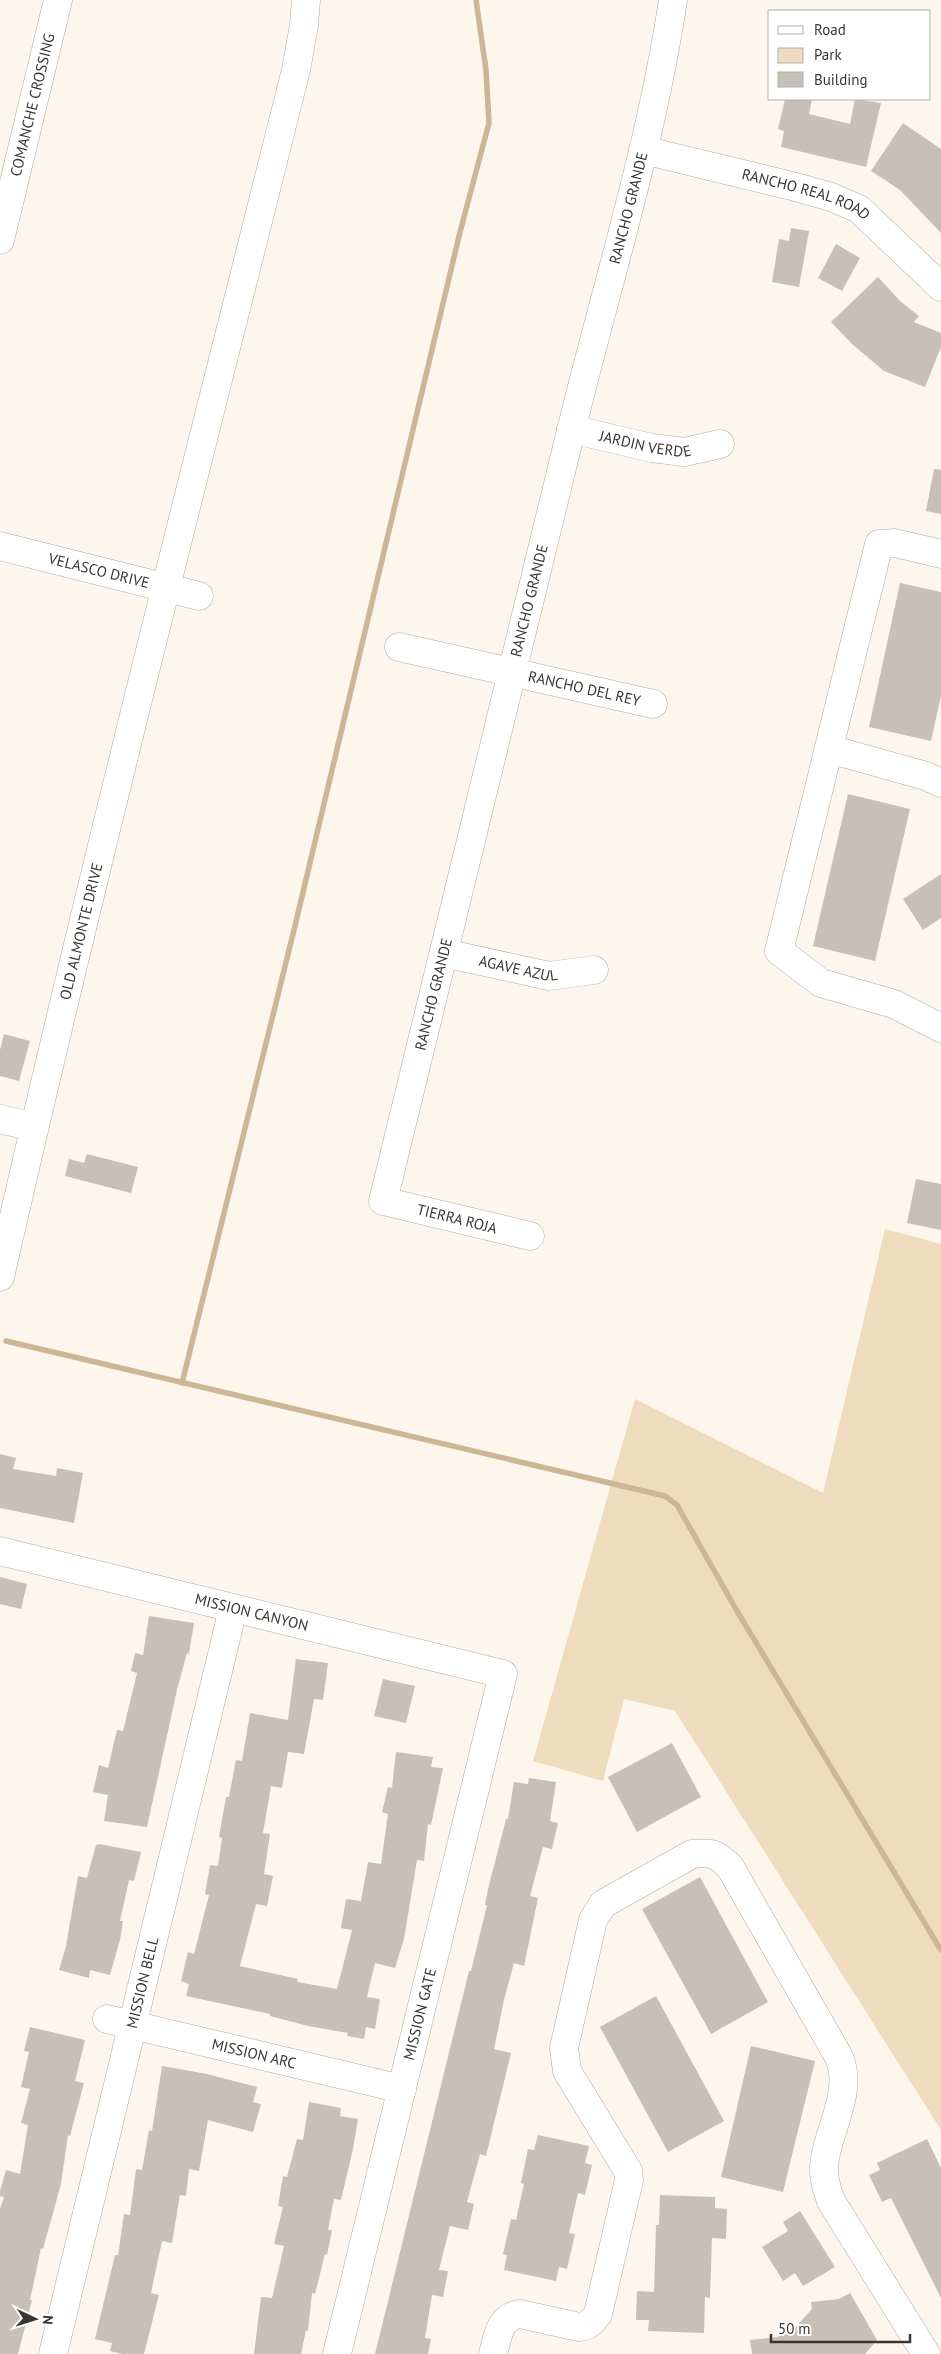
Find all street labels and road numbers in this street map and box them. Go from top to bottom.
street label: COMANCHE CROSSING [6,31,59,178]
street label: RANCHO GRANDE [605,150,652,266]
street label: RANCHO REAL ROAD [740,164,874,224]
street label: JARDIN VERDE [597,426,693,461]
street label: RANCHO GRANDE [506,542,552,659]
street label: VELASCO DRIVE [46,548,151,592]
street label: RANCHO DEL REY [526,666,643,710]
street label: OLD ALMONTE DRIVE [55,861,107,1002]
street label: RANCHO GRANDE [410,936,456,1052]
street label: AGAVE AZUL [477,951,559,985]
street label: TIERRA ROJA [415,1199,499,1238]
street label: MISSION CANYON [193,1589,310,1635]
street label: MISSION BELL [122,1935,162,2030]
street label: MISSION GATE [399,1966,440,2062]
street label: MISSION ARC [210,2034,298,2073]

